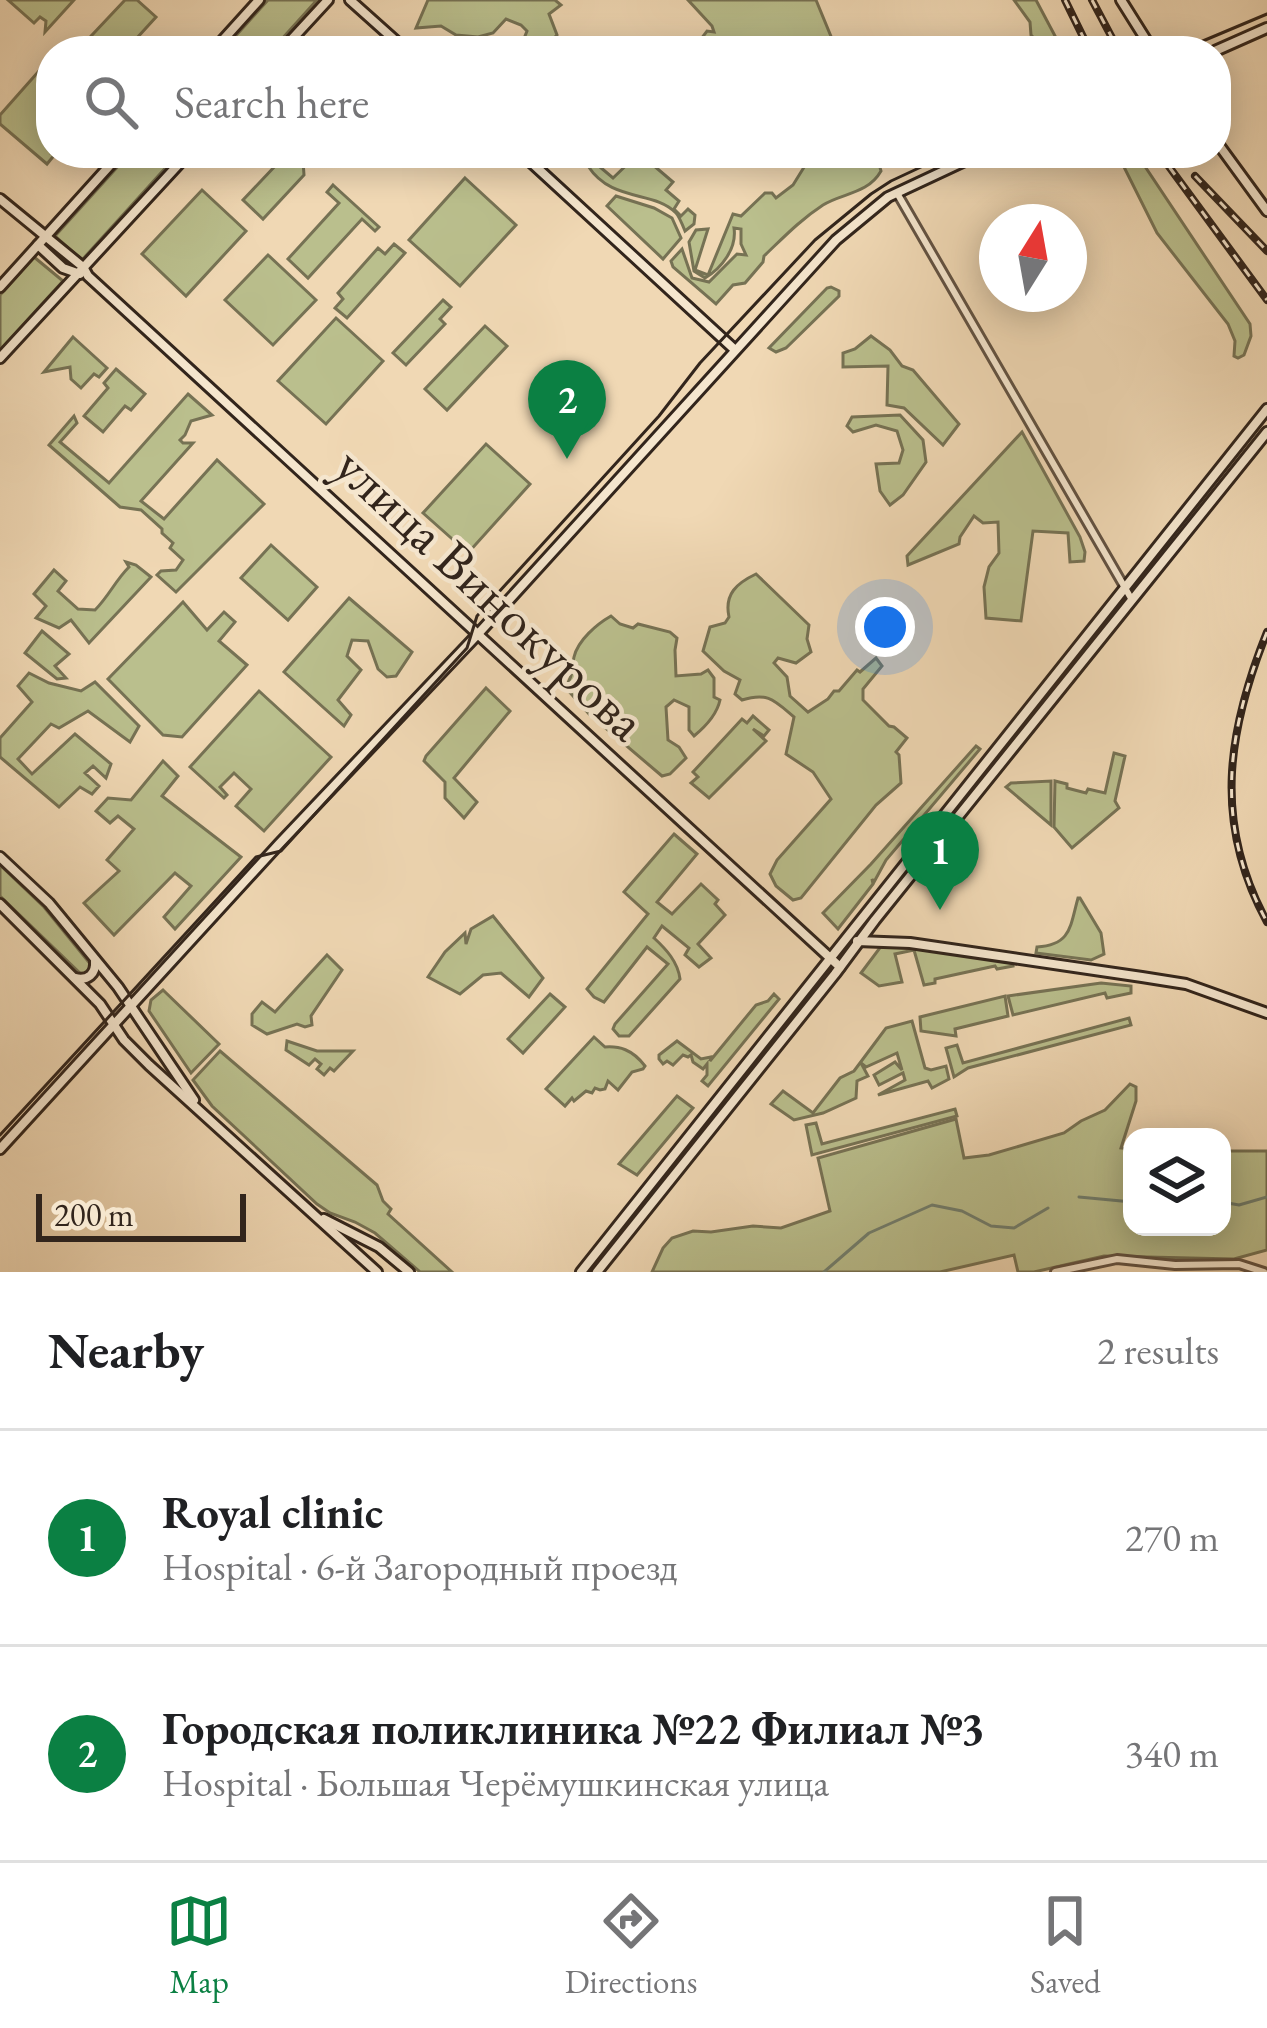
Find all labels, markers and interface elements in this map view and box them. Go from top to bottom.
search box [36,36,1231,168]
icon: search [78,69,144,135]
text: Search here [174,73,369,131]
north arrow [979,204,1087,312]
pin: 2 [528,360,606,459]
street label: улица Винокурова [321,431,662,756]
your location [855,597,915,657]
pin: 1 [901,811,979,910]
map controls [1123,1128,1231,1236]
button: layers [1123,1128,1231,1236]
scale bar [36,1188,246,1241]
text: 200 m [54,1193,134,1236]
text: Nearby [48,1317,204,1383]
text: 2 results [1097,1325,1219,1376]
text: Royal clinic [162,1483,383,1541]
text: 1 [77,1512,97,1563]
text: 270 m [1125,1512,1219,1563]
text: Hospital · 6-й Загородный проезд [162,1541,678,1592]
text: Городская поликлиника №22 Филиал №3 [162,1699,985,1757]
text: 2 [77,1728,97,1779]
text: 340 m [1125,1728,1219,1779]
text: Hospital · Большая Черёмушкинская улица [162,1757,829,1808]
tab: Map [166,1888,232,2003]
tab: Directions [565,1888,698,2003]
tab: Saved [1030,1888,1101,2003]

